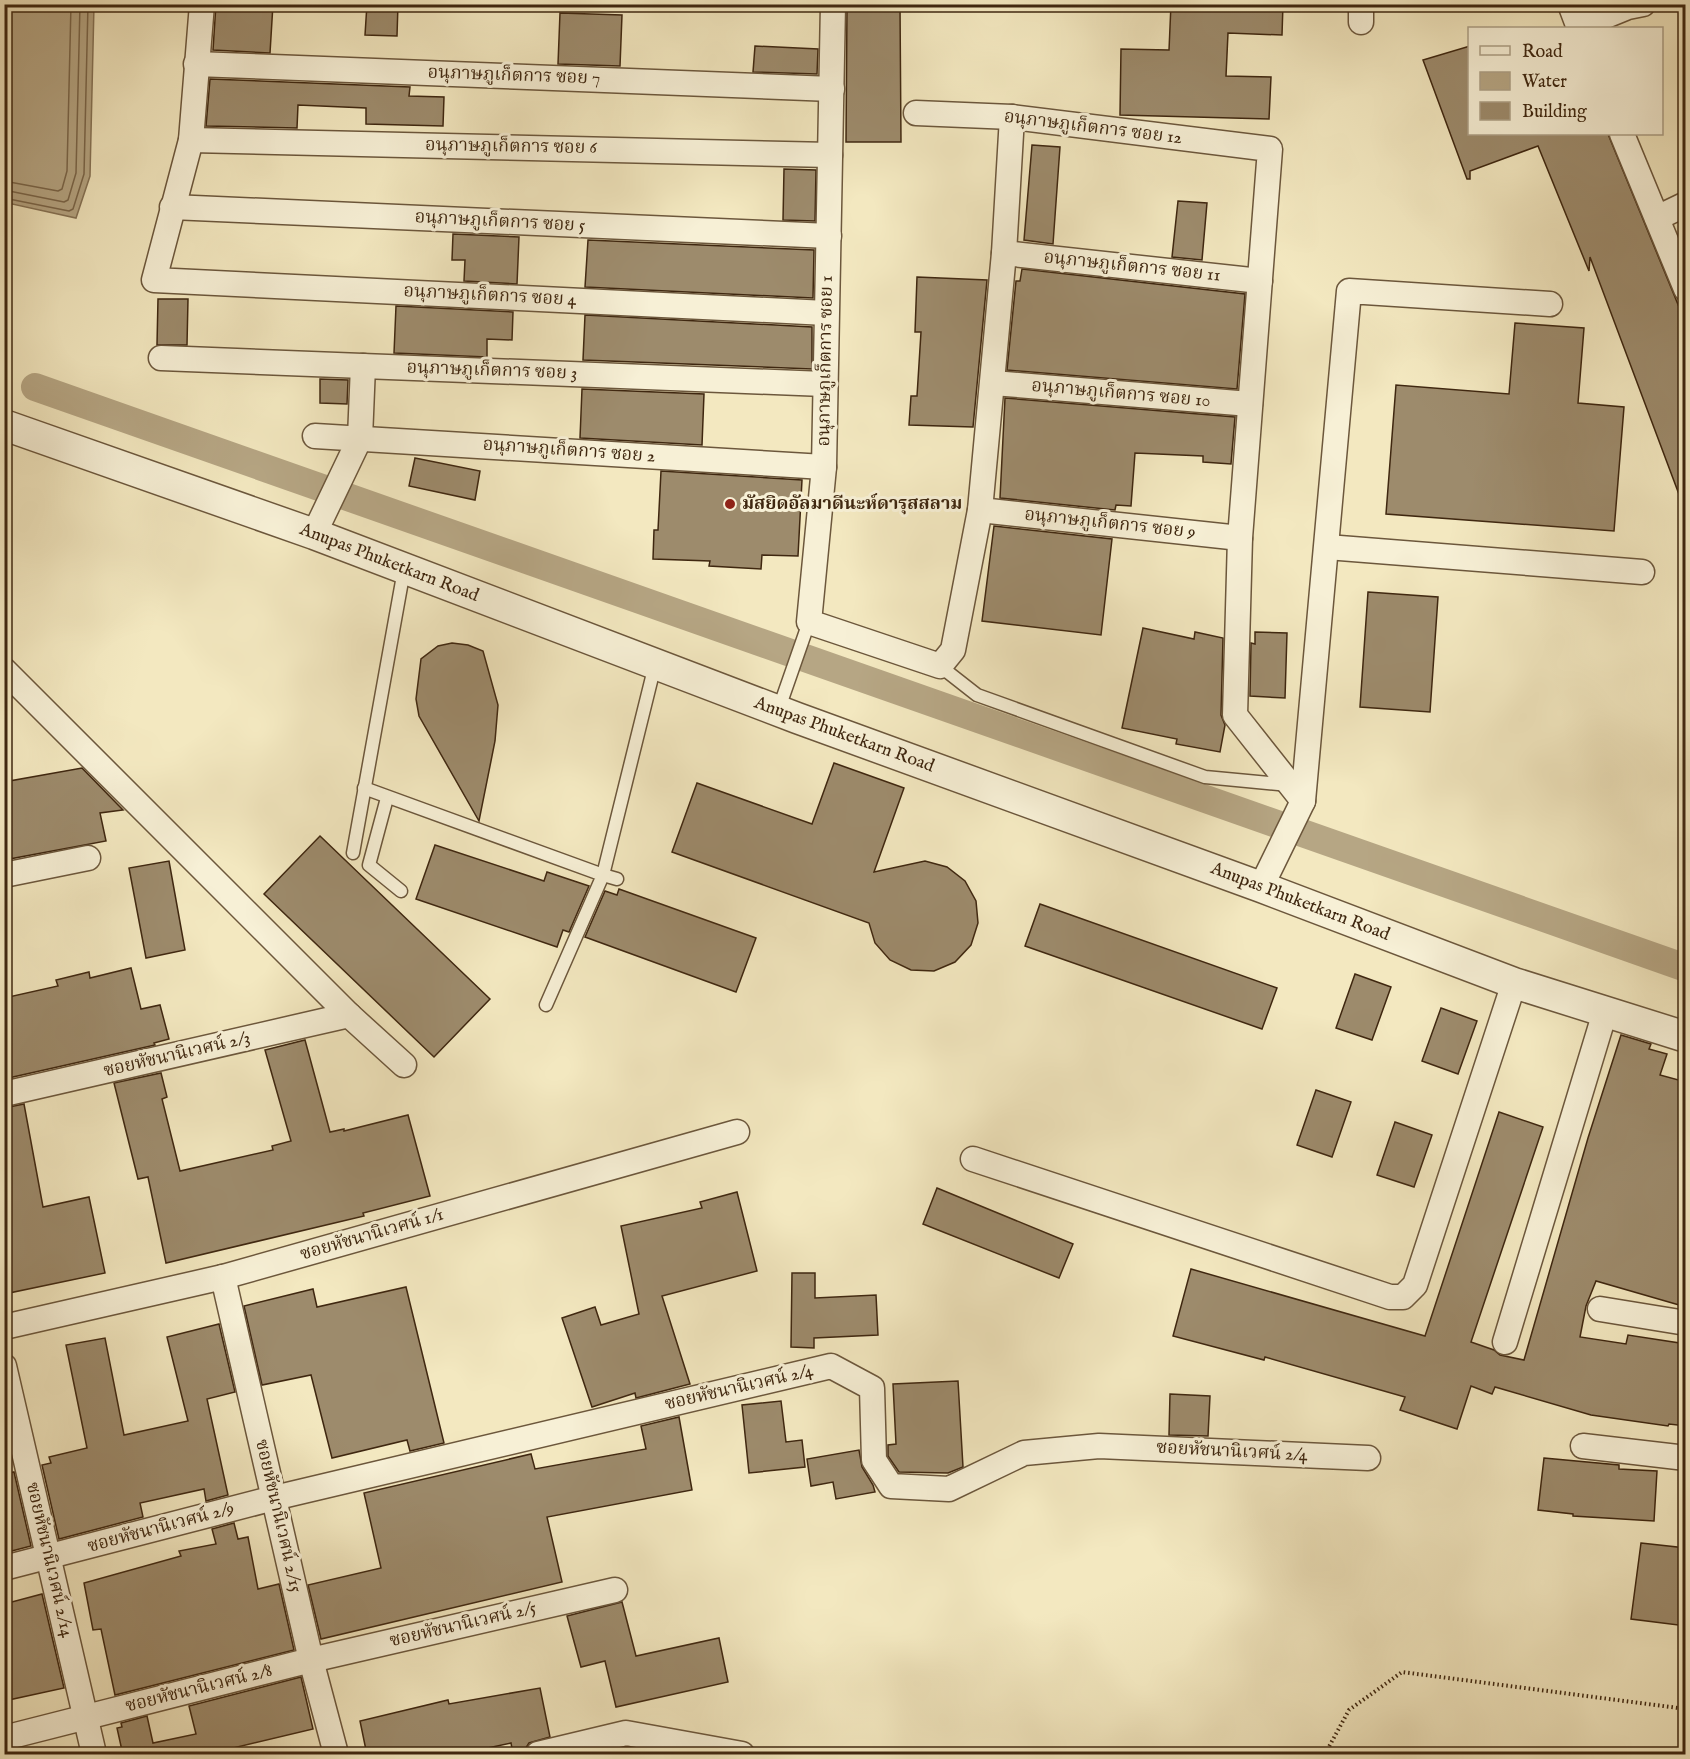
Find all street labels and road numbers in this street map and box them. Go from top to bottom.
street label: อนุภาษภูเก็ตการ ซอย 7 [427,61,601,91]
street label: อนุภาษภูเก็ตการ ซอย 12 [1003,106,1183,150]
street label: อนุภาษภูเก็ตการ ซอย 6 [425,134,597,160]
street label: อนุภาษภูเก็ตการ ซอย 5 [414,206,586,238]
street label: อนุภาษภูเก็ตการ ซอย 11 [1042,246,1222,288]
street label: อนุภาษภูเก็ตการ ซอย 1 [813,275,839,447]
street label: อนุภาษภูเก็ตการ ซอย 4 [403,280,577,312]
street label: อนุภาษภูเก็ตการ ซอย 3 [406,357,578,385]
street label: อนุภาษภูเก็ตการ ซอย 10 [1030,375,1212,413]
street label: อนุภาษภูเก็ตการ ซอย 2 [482,434,656,468]
street label: อนุภาษภูเก็ตการ ซอย 9 [1023,504,1197,544]
street label: Anupas Phuketkarn Road [295,518,482,608]
street label: Anupas Phuketkarn Road [750,691,938,778]
street label: Anupas Phuketkarn Road [1206,857,1393,947]
street label: ซอยหัชนานิเวศน์ 2/3 [101,1026,253,1083]
street label: ซอยหัชนานิเวศน์ 1/1 [297,1203,446,1266]
street label: ซอยหัชนานิเวศน์ 2/4 [662,1359,816,1416]
street label: ซอยหัชนานิเวศน์ 2/4 [1156,1436,1308,1467]
street label: ซอยหัชนานิเวศน์ 2/15 [249,1437,308,1595]
street label: ซอยหัชนานิเวศน์ 2/14 [20,1480,79,1640]
street label: ซอยหัชนานิเวศน์ 2/9 [85,1496,237,1559]
street label: ซอยหัชนานิเวศน์ 2/5 [387,1596,539,1653]
street label: ซอยหัชนานิเวศน์ 2/8 [123,1659,275,1718]

